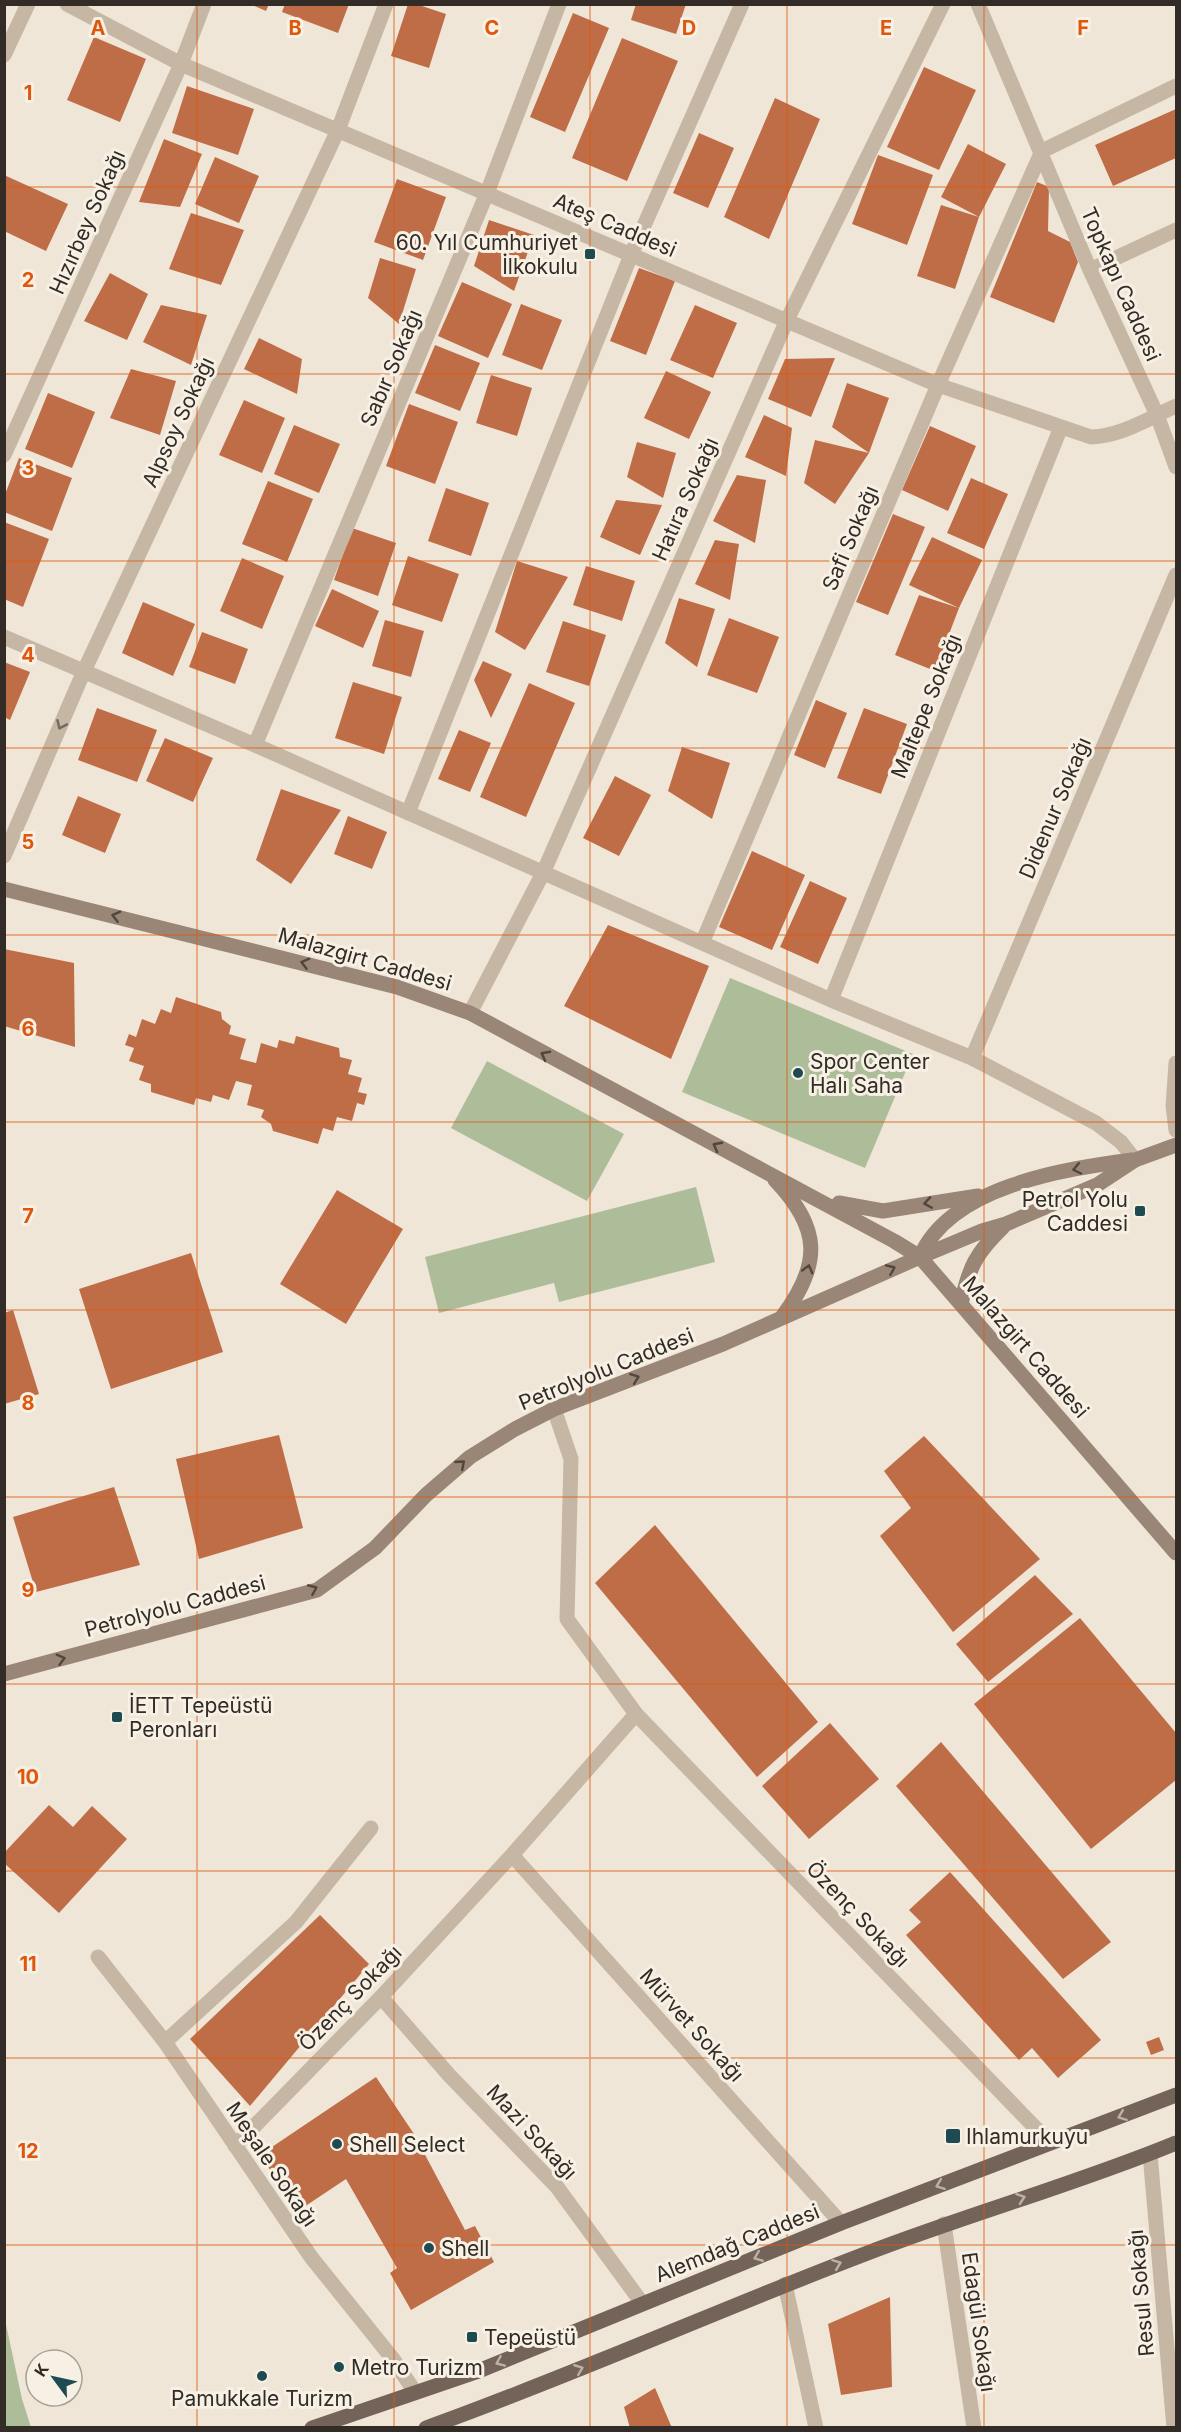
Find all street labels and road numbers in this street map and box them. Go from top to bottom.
street label: Hızırbey Sokağı [44,146,130,298]
street label: Ateş Caddesi [550,188,680,262]
street label: Topkapı Caddesi [1076,203,1166,365]
street label: Sabır Sokağı [355,306,427,430]
street label: Alpsoy Sokağı [137,353,219,491]
street label: Hatıra Sokağı [647,433,723,565]
street label: Safi Sokağı [817,482,883,594]
street label: Maltepe Sokağı [886,630,966,782]
street label: Didenur Sokağı [1014,733,1096,883]
street label: Malazgirt Caddesi [275,922,455,996]
street label: Malazgirt Caddesi [958,1271,1094,1423]
street label: Petrolyolu Caddesi [515,1322,697,1416]
street label: Petrolyolu Caddesi [82,1570,268,1642]
street label: Özenç Sokağı [801,1856,915,1972]
street label: Özenç Sokağı [293,1940,407,2056]
street label: Mürvet Sokağı [635,1963,749,2087]
street label: Mazi Sokağı [482,2079,582,2185]
street label: Meşale Sokağı [221,2097,323,2231]
street label: Alemdağ Caddesi [651,2199,823,2287]
street label: Resul Sokağı [1123,2229,1159,2357]
street label: Edagül Sokağı [957,2250,1001,2394]

